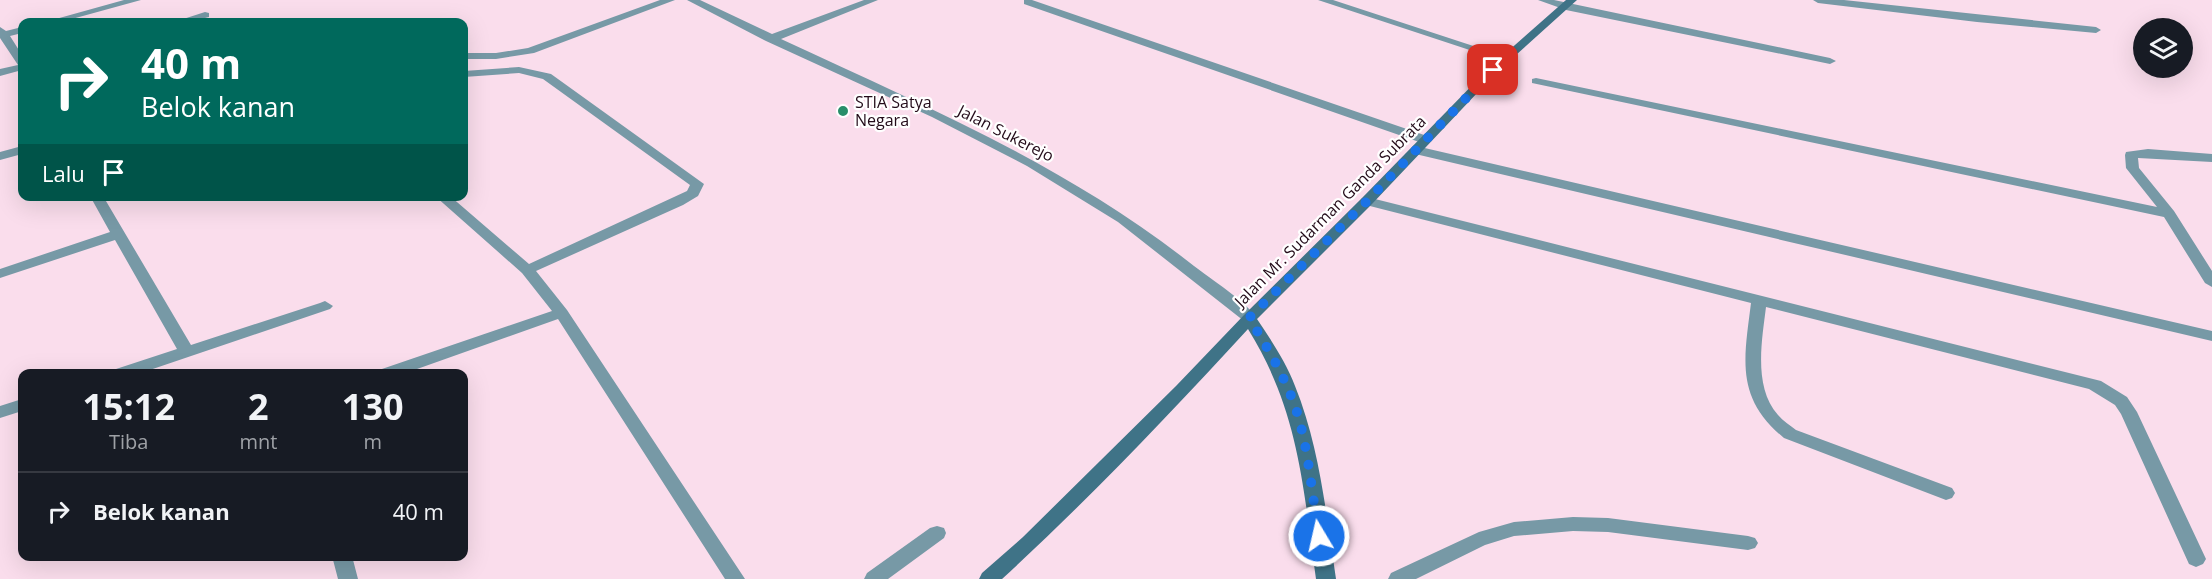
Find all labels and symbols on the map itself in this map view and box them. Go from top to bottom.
pin [1467,44,1518,95]
place label: STIA Satya Negara [855,91,932,131]
street label: Jalan Sukerejo [952,98,1058,167]
marker: STIA Satya Negara [836,104,850,118]
street label: Jalan Mr. Sudarman Ganda Subrata [1228,110,1431,313]
position arrow [1287,504,1351,568]

